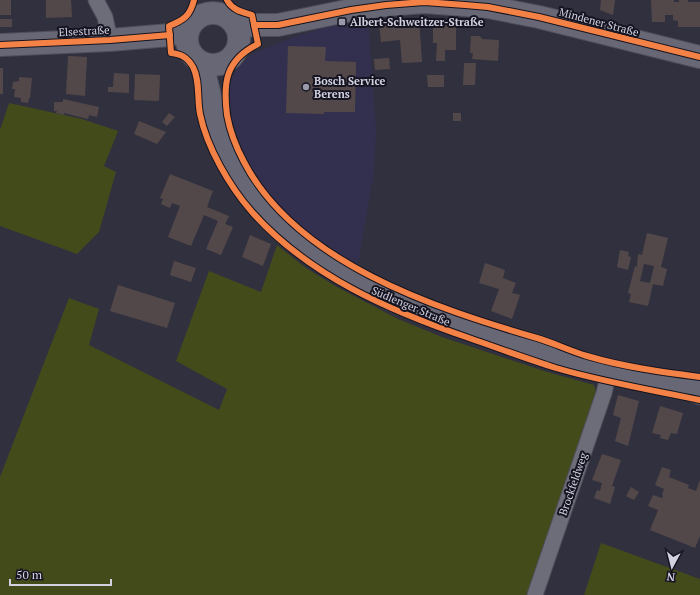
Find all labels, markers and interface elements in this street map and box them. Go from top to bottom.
street label: Mindener Straße [557,5,641,40]
place label: Albert-Schweitzer-Straße [350,15,484,29]
marker: Albert-Schweitzer-Straße [337,17,347,27]
street label: Elsestraße [58,23,110,39]
place label: Bosch Service Berens [314,74,386,101]
marker: Bosch Service Berens [301,82,311,92]
street label: Südlenger Straße [370,283,453,329]
street label: Brockfeldweg [556,451,590,517]
north arrow [652,547,692,587]
scale bar [10,561,111,587]
text: 50 m [16,567,43,582]
text: N [665,569,676,584]

